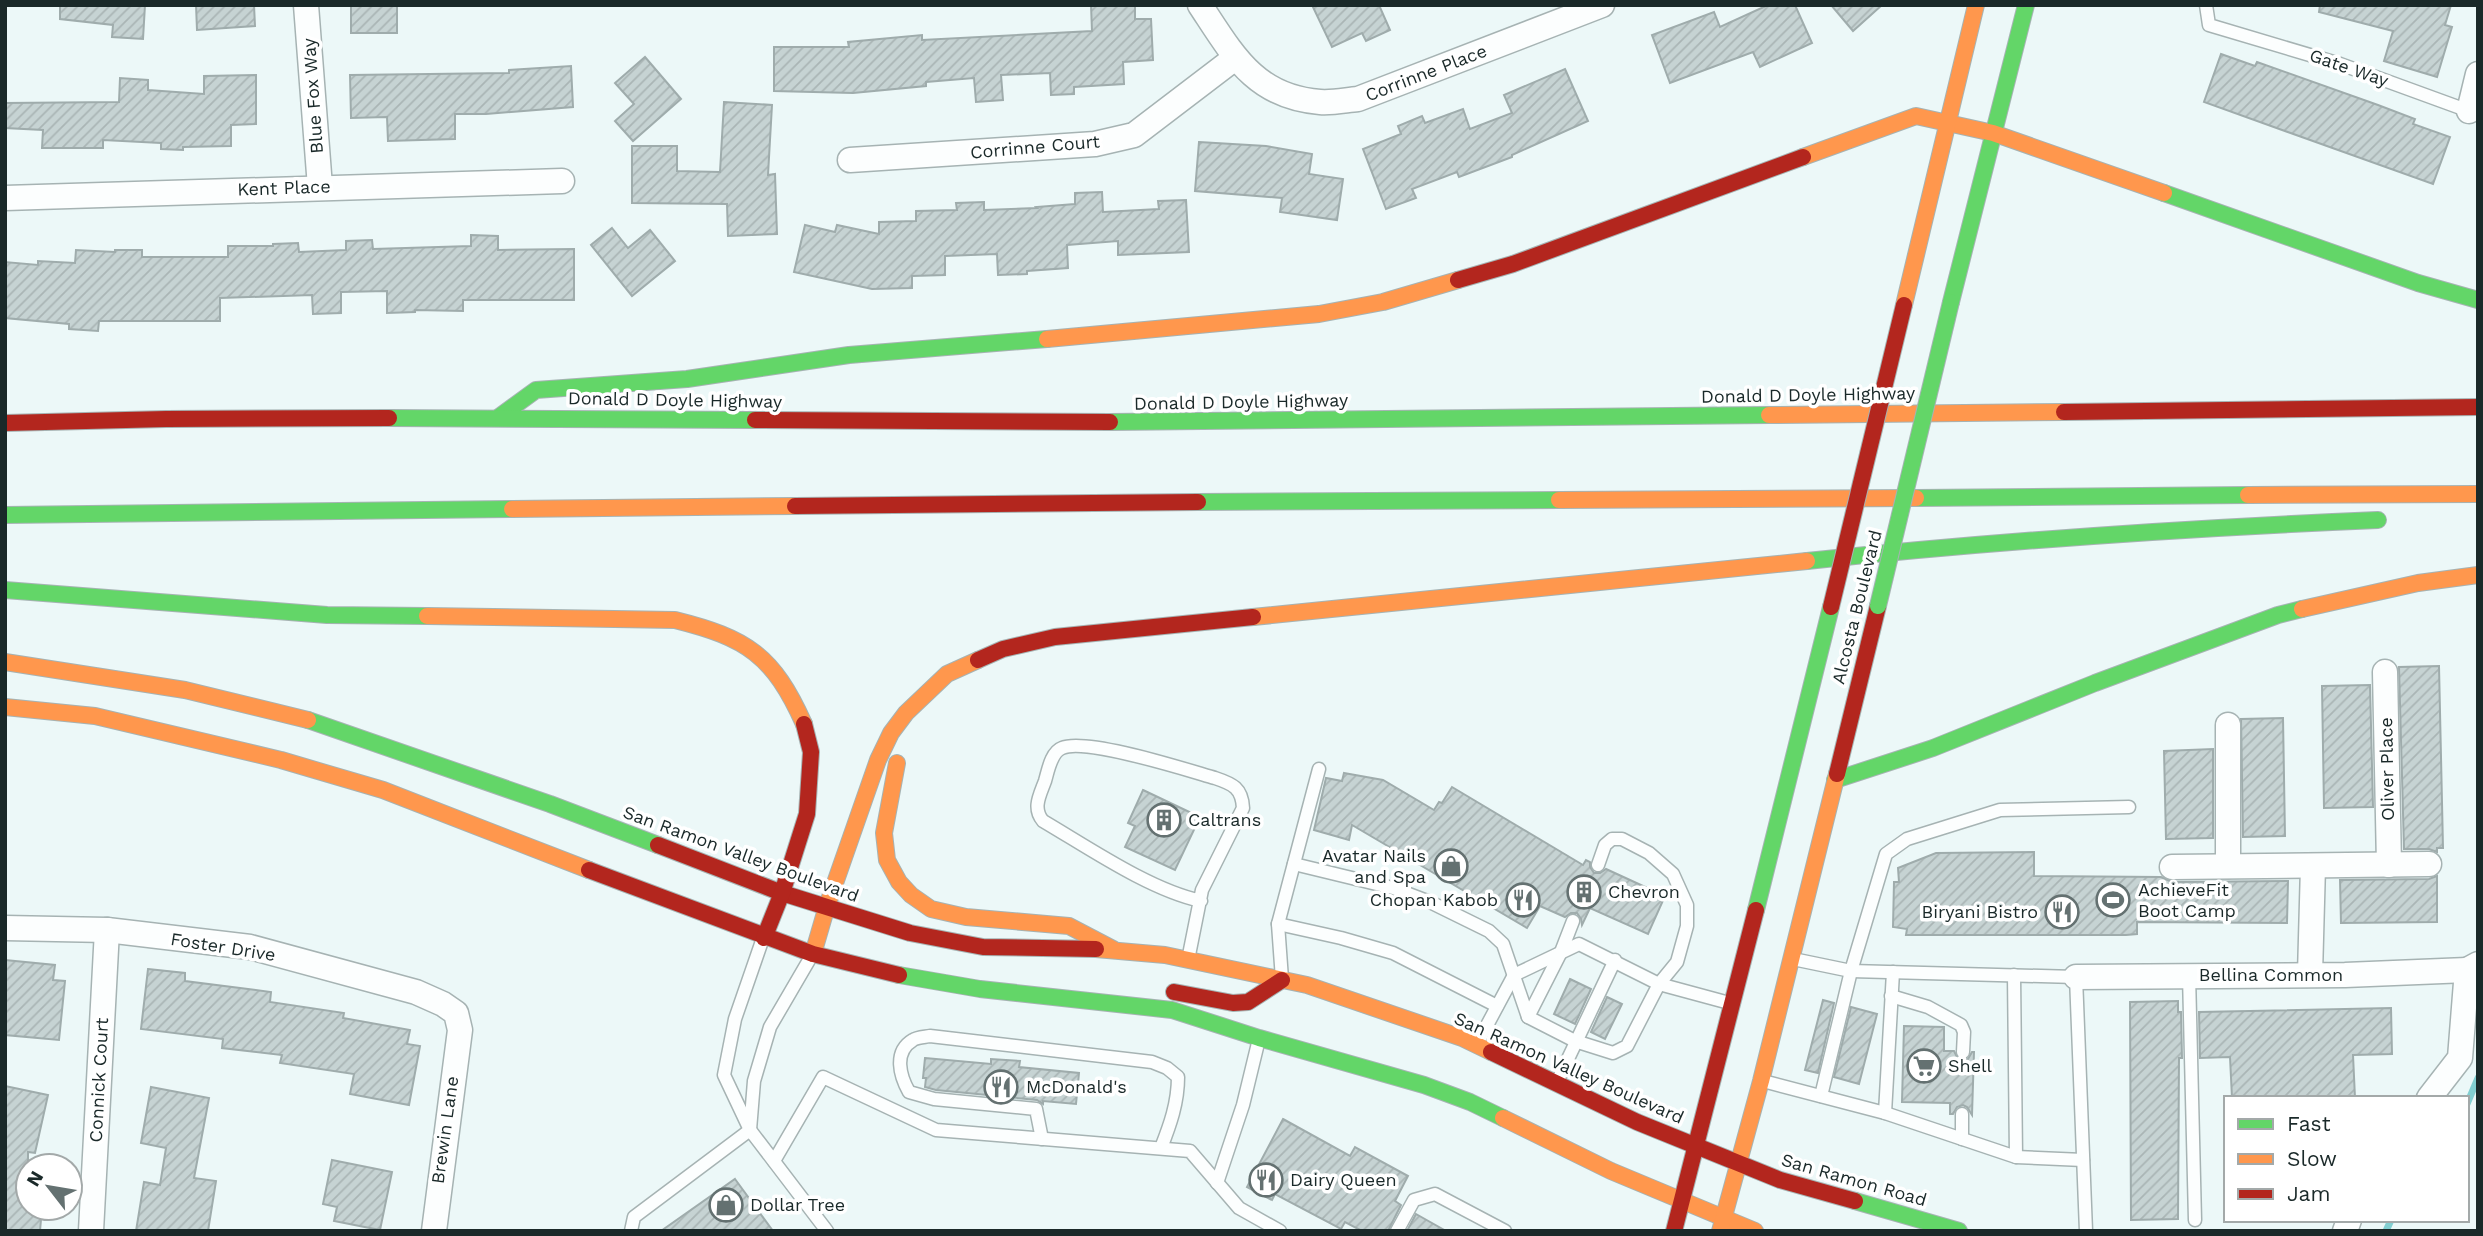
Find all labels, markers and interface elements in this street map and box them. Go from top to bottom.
street label: Blue Fox Way [298,37,327,155]
street label: Corrinne Place [1362,40,1490,105]
street label: Gate Way [2307,44,2392,91]
street label: Corrinne Court [969,130,1101,163]
street label: Kent Place [237,175,331,200]
street label: Donald D Doyle Highway [1701,382,1916,407]
street label: Donald D Doyle Highway [568,387,783,412]
street label: Donald D Doyle Highway [1134,389,1349,414]
street label: Alcosta Boulevard [1827,528,1886,686]
street label: Oliver Place [2375,717,2398,821]
street label: San Ramon Valley Boulevard [620,801,862,906]
building icon: Caltrans [1145,801,1183,839]
place label: Caltrans [1188,809,1261,830]
place label: Avatar Nails and Spa [1322,845,1426,887]
shop icon: Avatar Nails and Spa [1432,847,1470,885]
building icon: Chevron [1565,873,1603,911]
place label: AchieveFit Boot Camp [2138,879,2236,921]
restaurant icon: Chopan Kabob [1504,881,1542,919]
place label: Chevron [1608,881,1680,902]
sports icon: AchieveFit Boot Camp [2094,881,2132,919]
place label: Chopan Kabob [1370,889,1498,910]
restaurant icon: Biryani Bistro [2043,893,2081,931]
place label: Biryani Bistro [1921,901,2038,922]
street label: Foster Drive [169,928,277,965]
street label: Bellina Common [2199,964,2343,985]
street label: San Ramon Valley Boulevard [1451,1007,1687,1128]
street label: Connick Court [85,1017,112,1143]
supermarket icon: Shell [1905,1047,1943,1085]
place label: Shell [1948,1055,1993,1076]
restaurant icon: McDonald's [982,1068,1020,1106]
street label: Brewin Lane [427,1075,462,1185]
place label: McDonald's [1026,1076,1127,1097]
legend [2224,1096,2469,1222]
text: Fast [2287,1111,2331,1136]
text: Slow [2287,1146,2337,1171]
street label: San Ramon Road [1779,1149,1929,1210]
north arrow [14,1152,84,1222]
restaurant icon: Dairy Queen [1247,1161,1285,1199]
text: N [21,1167,48,1190]
place label: Dairy Queen [1290,1169,1397,1190]
text: Jam [2287,1181,2330,1206]
shop icon: Dollar Tree [707,1186,745,1224]
place label: Dollar Tree [750,1194,845,1215]

